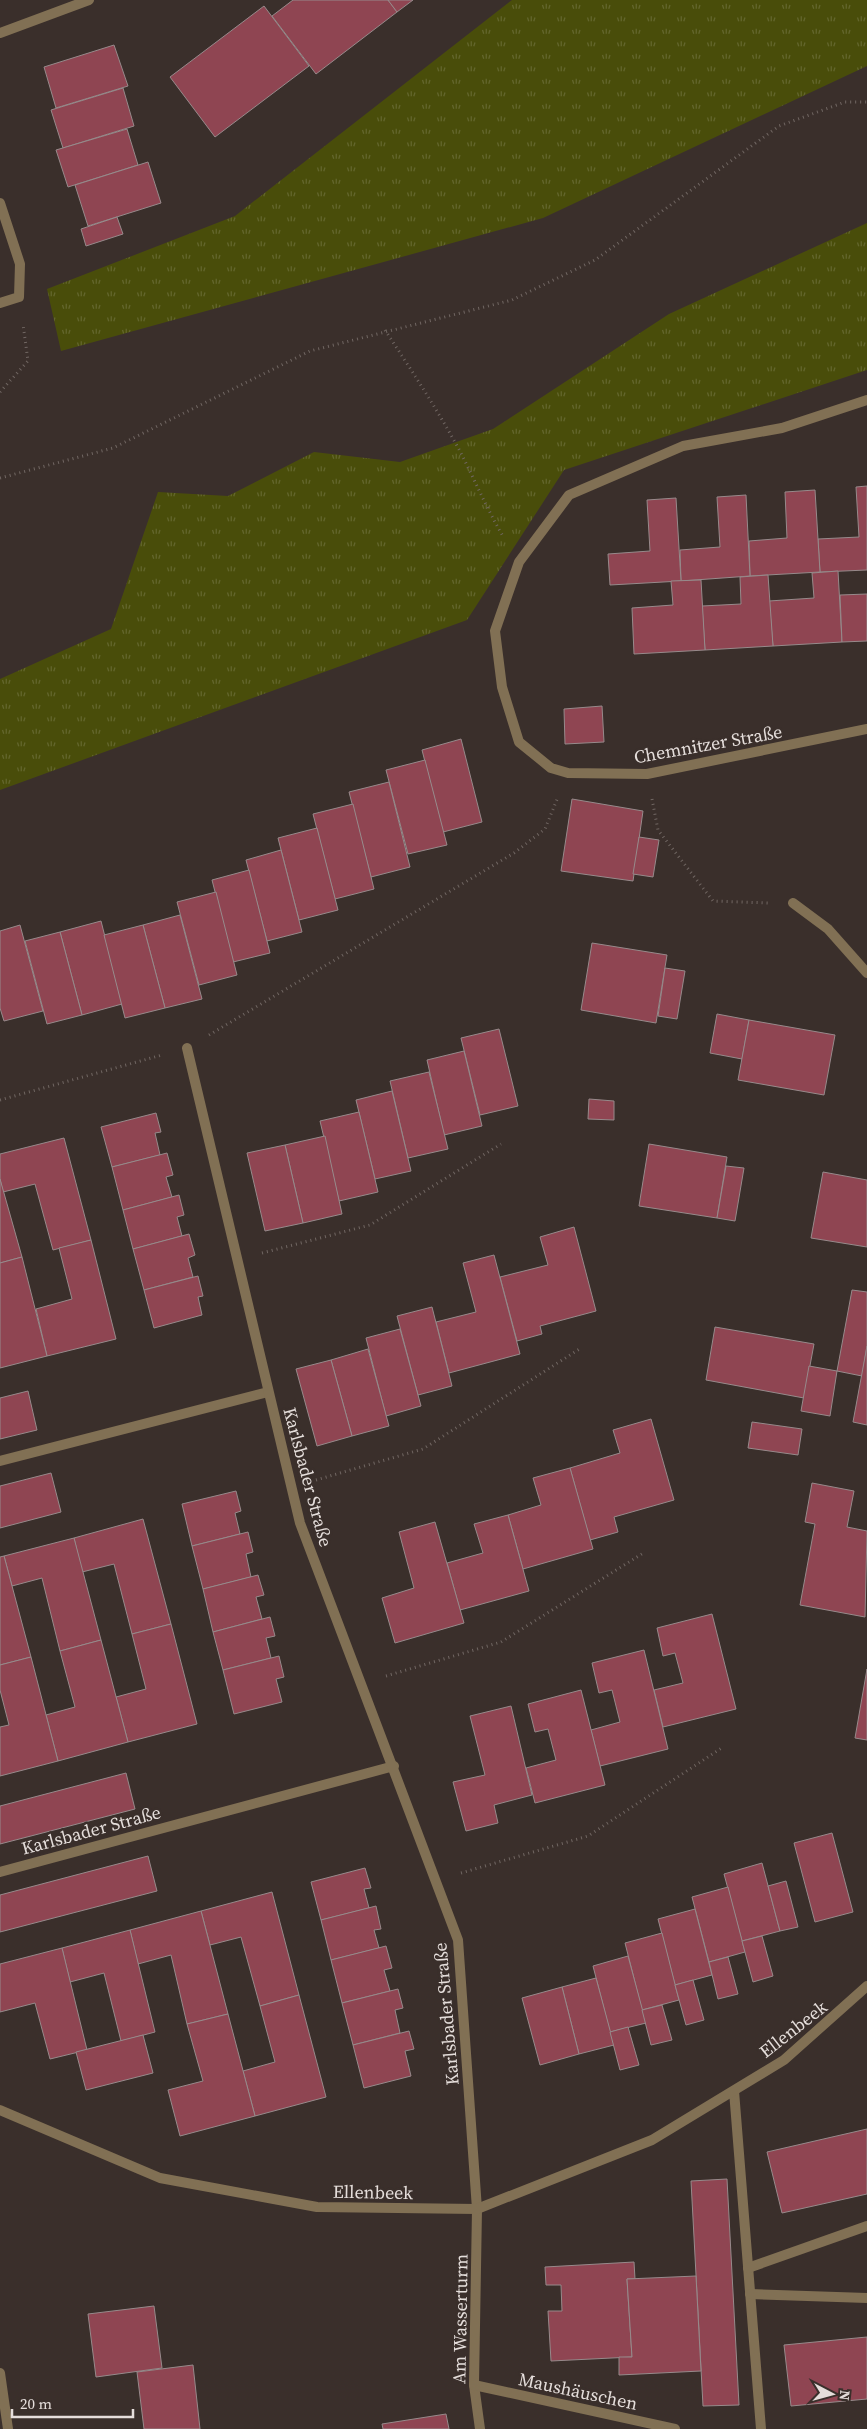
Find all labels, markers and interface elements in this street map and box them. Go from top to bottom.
street label: Chemnitzer Straße [632,719,784,769]
street label: Karlsbader Straße [277,1405,339,1549]
street label: Karlsbader Straße [19,1799,163,1861]
street label: Karlsbader Straße [427,1942,465,2086]
street label: Ellenbeek [754,1994,832,2064]
street label: Ellenbeek [333,2179,413,2205]
street label: Am Wasserturm [446,2254,474,2384]
street label: Maushäuschen [516,2366,640,2416]
north arrow [807,2369,857,2419]
scale bar [12,2386,134,2418]
text: N [834,2389,855,2401]
text: 20 m [20,2393,52,2414]

